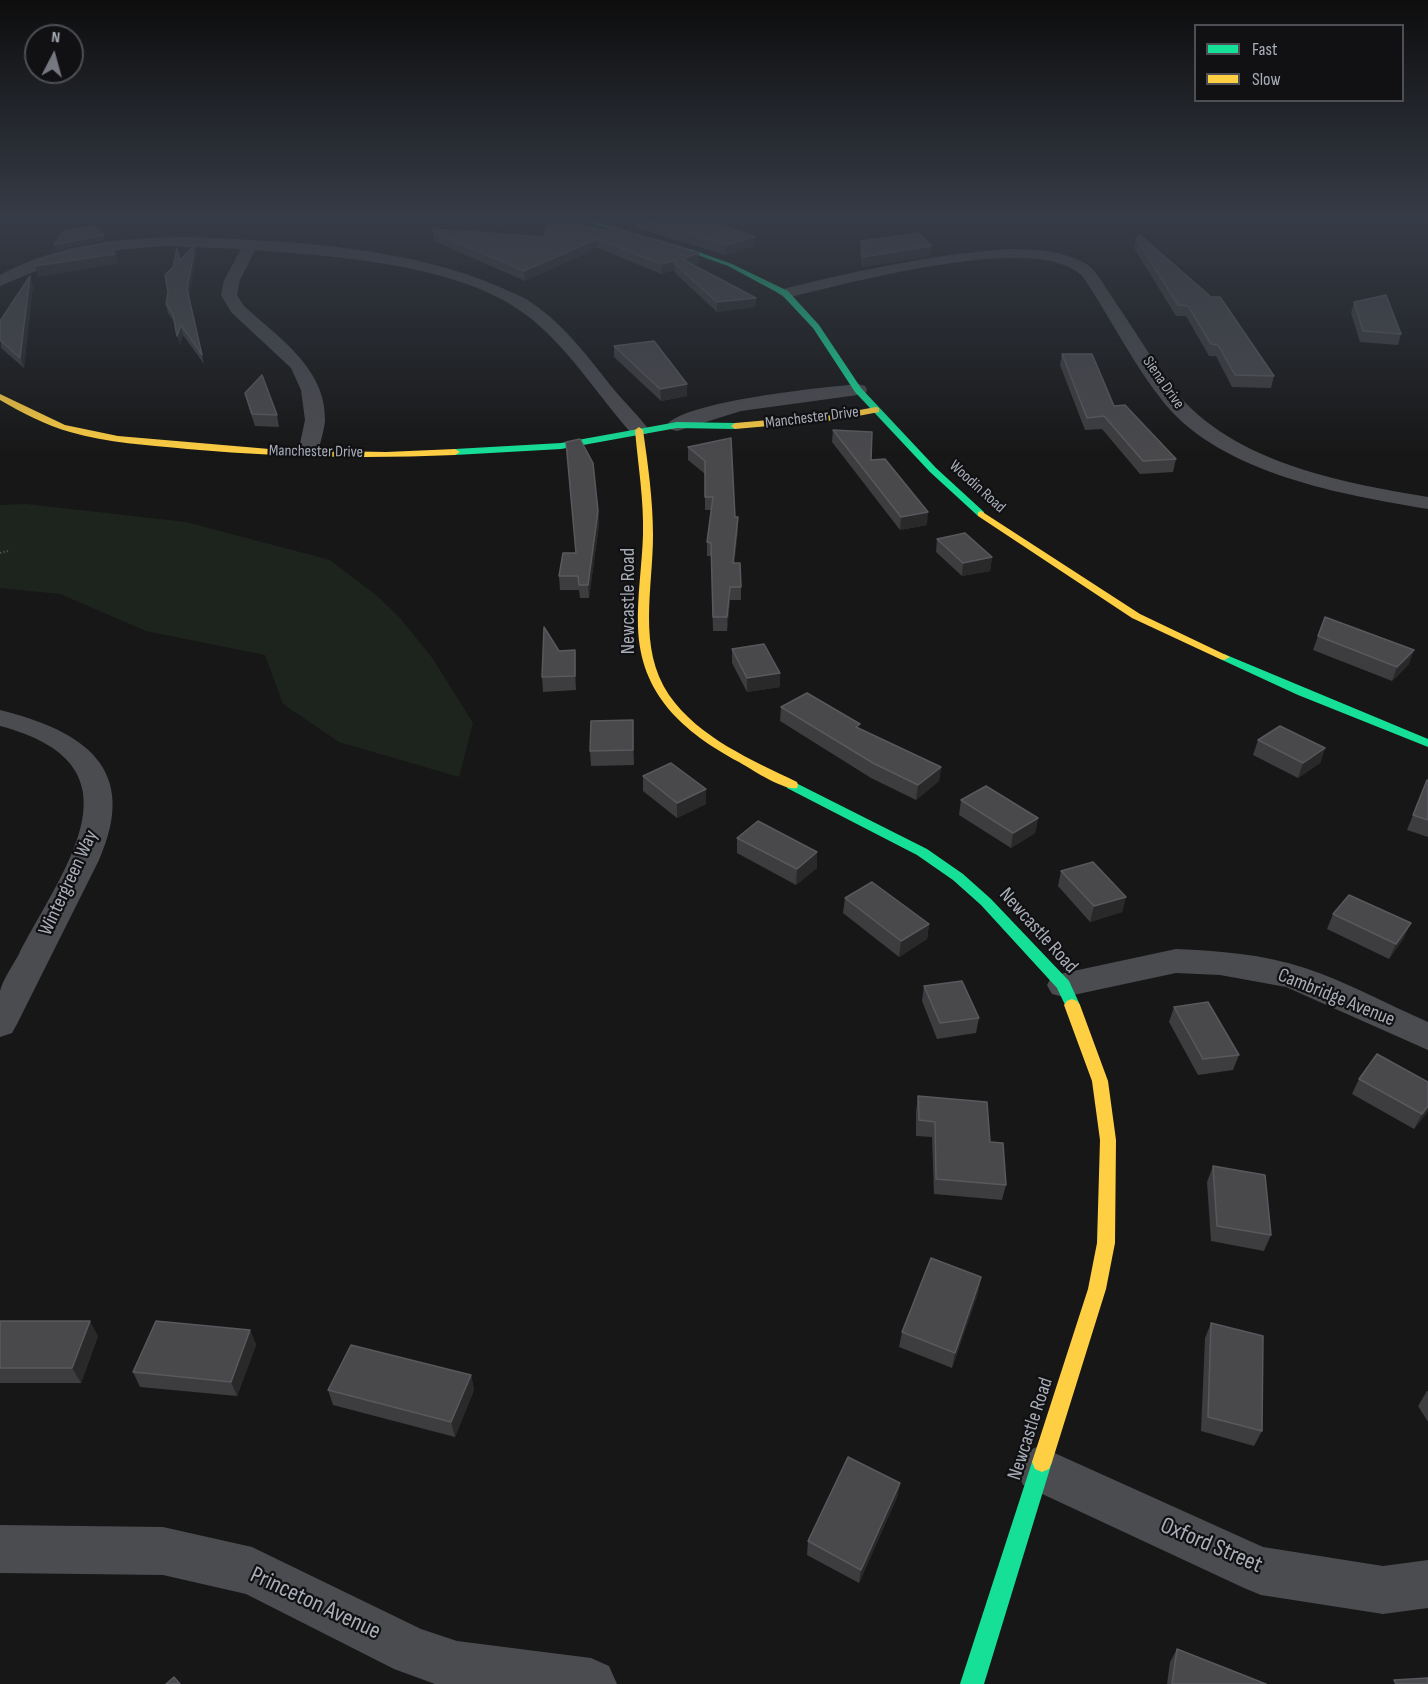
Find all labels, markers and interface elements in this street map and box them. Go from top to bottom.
north arrow [24,24,84,84]
legend [1194,24,1404,102]
text: N [50,28,61,47]
text: Fast [1252,39,1277,60]
text: Slow [1252,69,1281,90]
street label: Siena Drive [1138,353,1188,413]
street label: Manchester Drive [764,403,860,433]
street label: Manchester Drive [269,442,363,462]
street label: Woodin Road [945,457,1009,517]
street label: Newcastle Road [617,548,641,654]
street label: Wintergreen Way [34,826,104,940]
street label: Newcastle Road [994,883,1082,979]
street label: Cambridge Avenue [1274,964,1398,1032]
street label: Newcastle Road [1003,1375,1059,1483]
street label: Oxford Street [1156,1512,1266,1580]
street label: Princeton Avenue [245,1561,385,1647]

